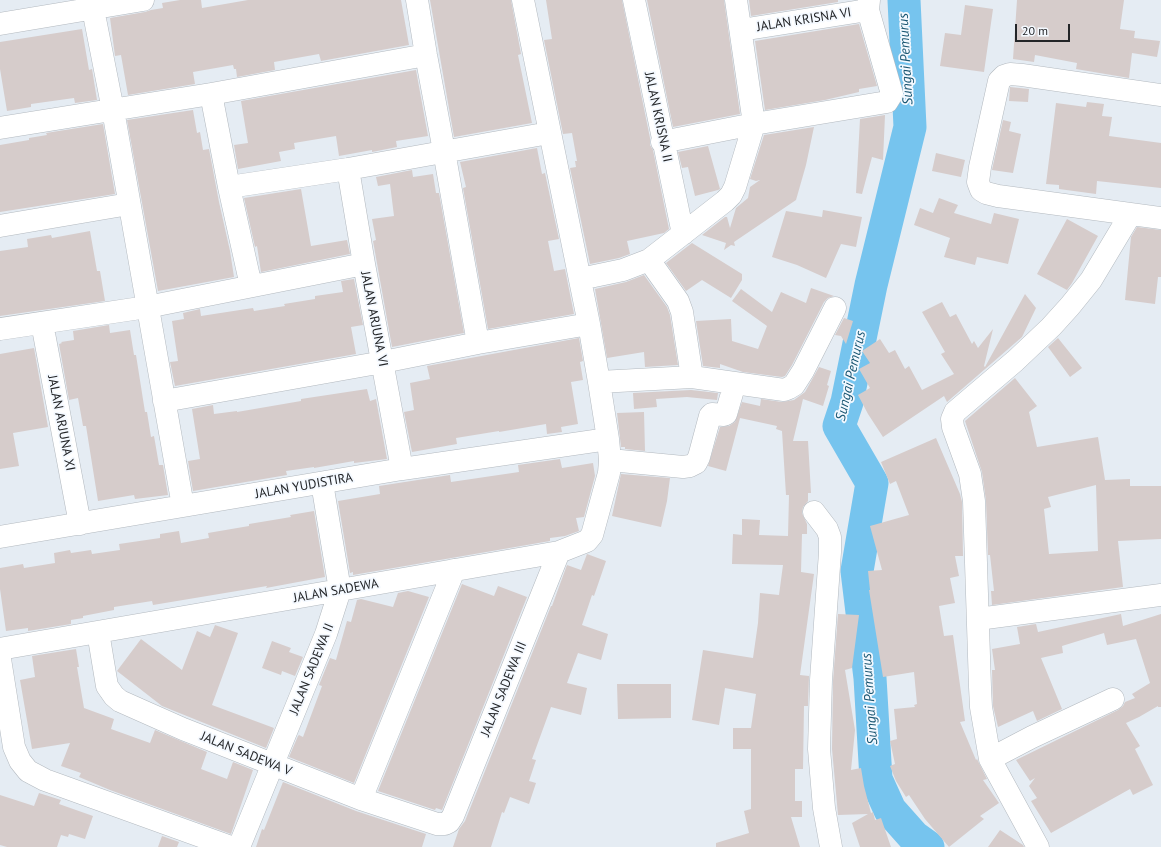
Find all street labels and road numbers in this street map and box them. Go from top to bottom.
street label: JALAN KRISNA VI [756,5,852,35]
street label: JALAN KRISNA II [641,71,675,163]
street label: JALAN ARJUNA VI [357,270,391,368]
street label: JALAN ARJUNA XI [44,374,78,472]
street label: JALAN YUDISTIRA [254,470,354,502]
street label: JALAN SADEWA [292,576,380,606]
street label: JALAN SADEWA II [287,621,337,717]
street label: JALAN SADEWA III [478,639,530,739]
street label: JALAN SADEWA V [198,729,294,779]

